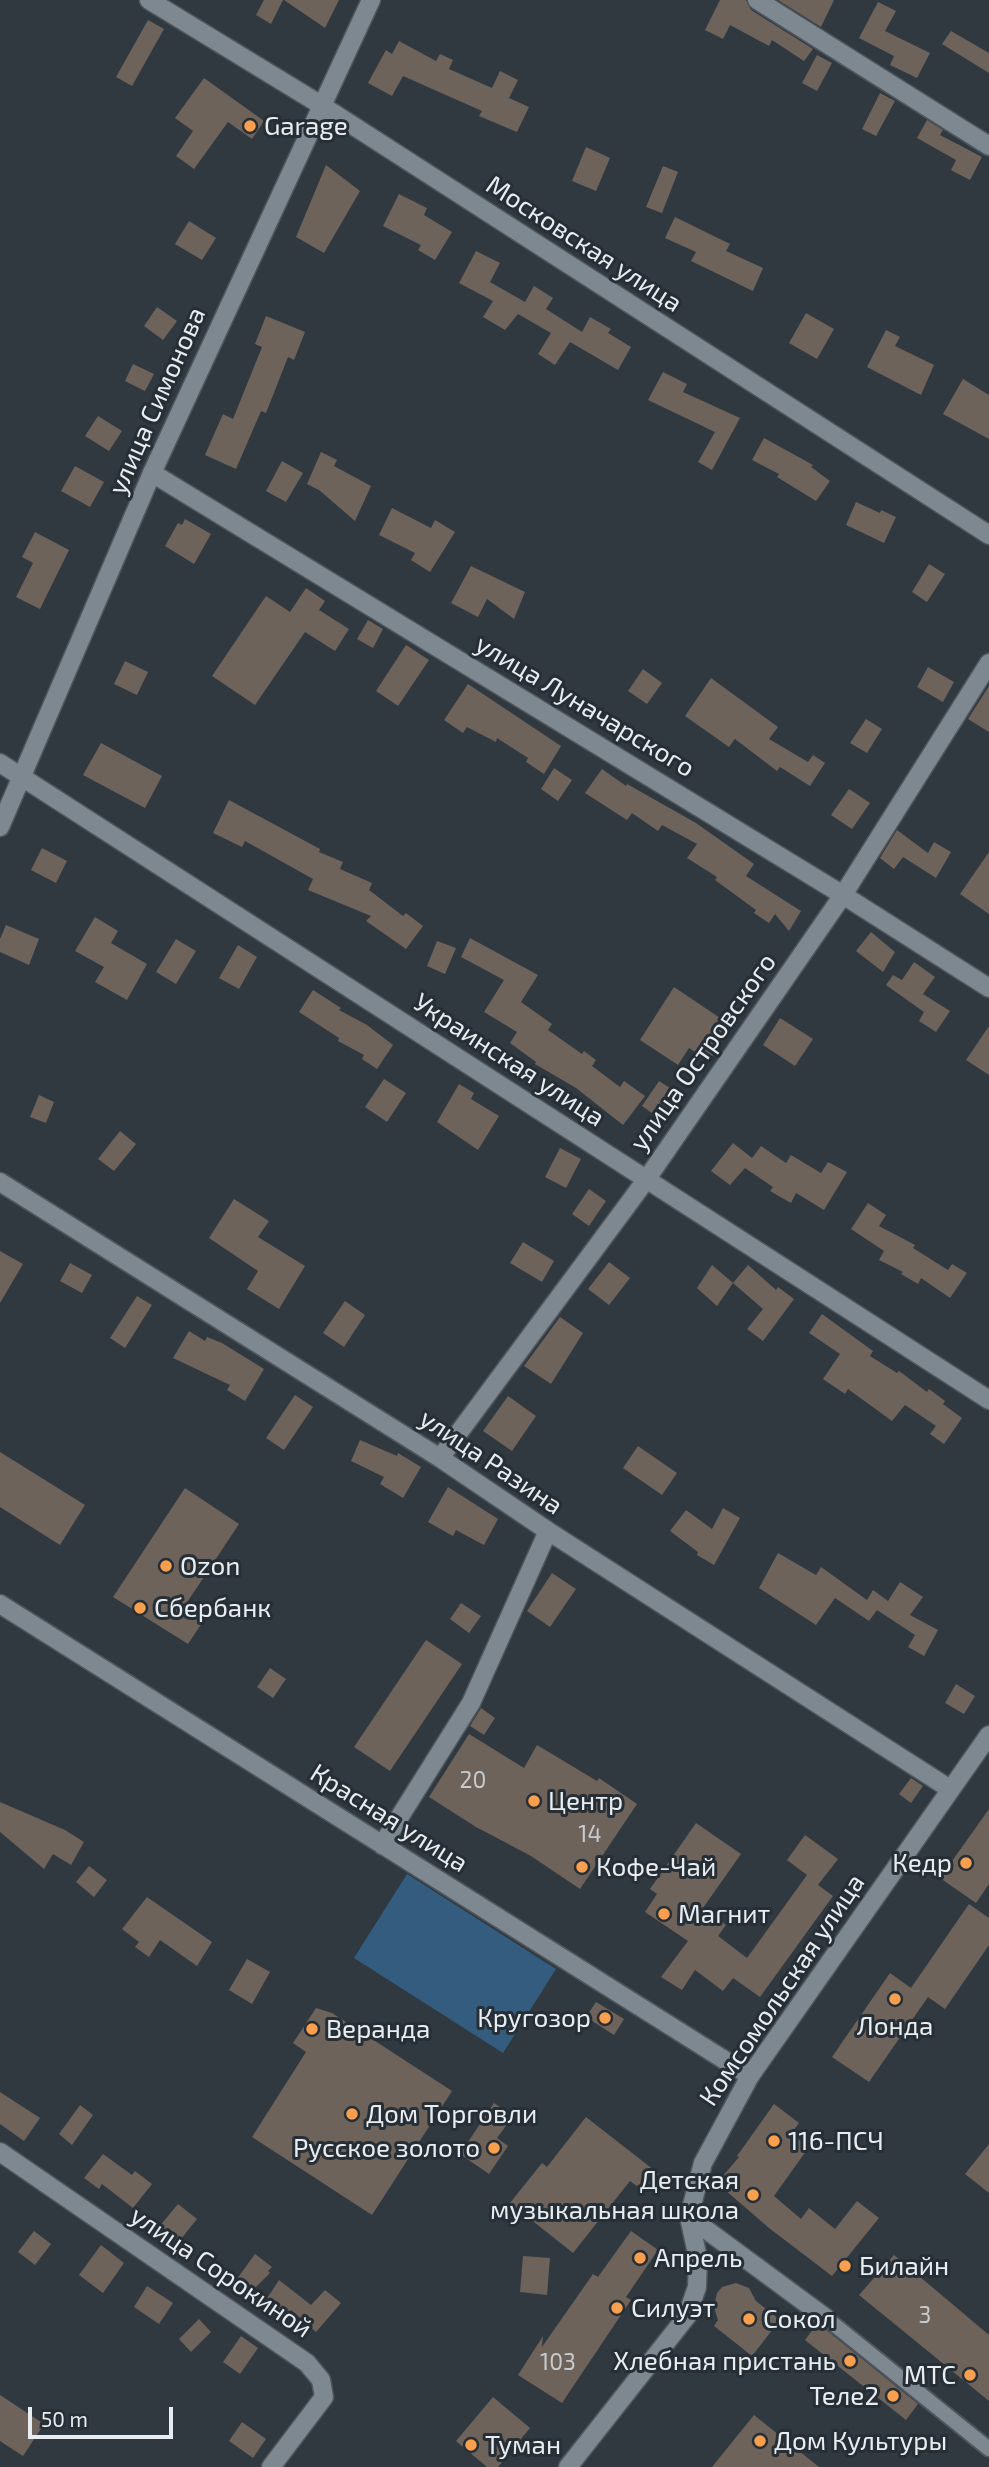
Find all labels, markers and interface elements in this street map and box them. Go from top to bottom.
place label: Garage [264,110,348,142]
marker: Garage [242,118,258,134]
street label: Московская улица [480,169,688,319]
street label: улица Симонова [102,303,212,499]
street label: улица Луначарского [470,628,700,784]
street label: улица Островского [623,947,783,1157]
street label: Украинская улица [408,987,610,1133]
street label: улица Разина [414,1403,568,1521]
place label: Ozon [180,1550,240,1582]
marker: Ozon [158,1558,174,1574]
place label: Сбербанк [154,1592,271,1624]
marker: Сбербанк [132,1600,148,1616]
street label: Красная улица [304,1757,474,1879]
house number: 20 [460,1766,486,1794]
place label: Центр [548,1785,623,1817]
marker: Центр [526,1793,542,1809]
house number: 14 [578,1820,602,1848]
place label: Кедр [892,1847,952,1879]
place label: Кофе-Чай [596,1851,716,1883]
marker: Кедр [958,1855,974,1871]
marker: Кофе-Чай [574,1859,590,1875]
street label: Комсомольская улица [693,1868,871,2112]
place label: Магнит [678,1898,770,1930]
marker: Магнит [656,1906,672,1922]
marker: Лонда [887,1991,903,2007]
place label: Кругозор [477,2002,591,2034]
marker: Кругозор [597,2010,613,2026]
place label: Лонда [857,2010,933,2042]
place label: Веранда [326,2013,430,2045]
marker: Веранда [304,2021,320,2037]
place label: Дом Торговли [366,2098,537,2130]
marker: Дом Торговли [344,2106,360,2122]
place label: 116-ПСЧ [788,2125,884,2157]
place label: Русское золото [293,2132,480,2164]
marker: 116-ПСЧ [766,2133,782,2149]
marker: Русское золото [486,2140,502,2156]
place label: Детская музыкальная школа [490,2164,739,2226]
marker: Детская музыкальная школа [745,2187,761,2203]
street label: улица Сорокиной [124,2200,318,2344]
place label: Апрель [654,2242,742,2274]
marker: Апрель [632,2250,648,2266]
place label: Билайн [859,2250,949,2282]
marker: Билайн [837,2258,853,2274]
place label: Силуэт [631,2292,715,2324]
marker: Силуэт [609,2300,625,2316]
house number: 3 [919,2301,931,2329]
place label: Сокол [763,2303,836,2335]
marker: Сокол [741,2311,757,2327]
place label: Хлебная пристань [613,2345,836,2377]
house number: 103 [540,2348,576,2376]
marker: Хлебная пристань [842,2353,858,2369]
place label: МТС [904,2359,956,2391]
marker: МТС [962,2367,978,2383]
place label: Теле2 [809,2380,879,2412]
marker: Теле2 [885,2388,901,2404]
scale bar [32,2394,177,2438]
text: 50 m [41,2406,88,2431]
place label: Дом Культуры [774,2425,947,2457]
place label: Туман [485,2429,561,2461]
marker: Дом Культуры [752,2433,768,2449]
marker: Туман [463,2437,479,2453]

